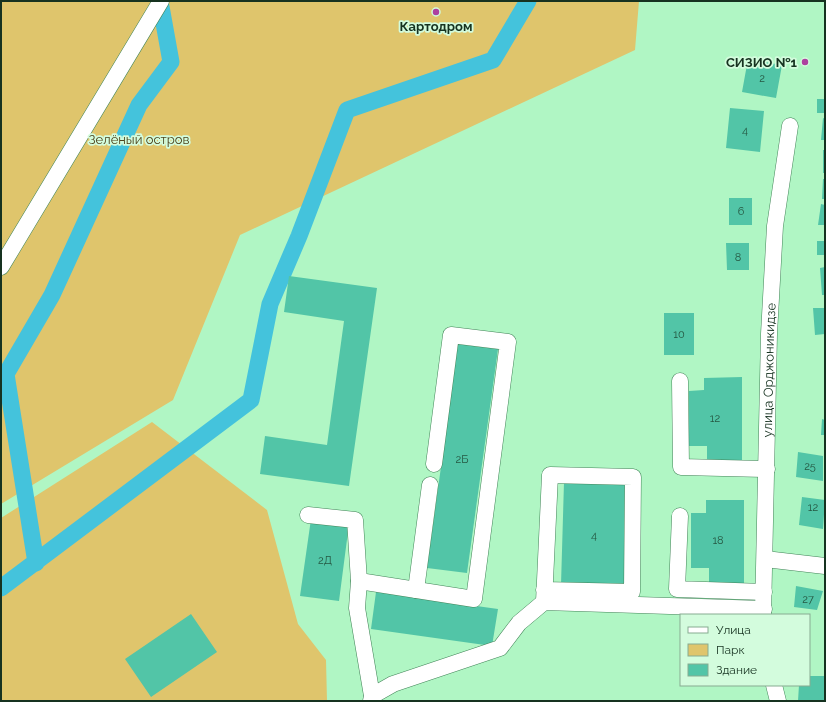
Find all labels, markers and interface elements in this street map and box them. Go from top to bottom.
marker: Картодром [431,7,441,17]
place label: Картодром [400,19,472,34]
place label: СИЗИО №1 [726,55,798,70]
marker: СИЗИО №1 [800,57,810,67]
house number: 2 [759,72,765,85]
house number: 4 [742,124,748,137]
park label: Зелёный остров [89,132,190,147]
house number: 6 [738,205,745,218]
house number: 8 [735,251,741,264]
street label: улица Орджоникидзе [760,302,779,437]
house number: 10 [673,328,685,341]
house number: 12 [710,412,720,425]
house number: 2Б [456,453,468,466]
house number: 25 [804,460,816,473]
house number: 12 [808,501,818,514]
house number: 4 [591,529,597,542]
house number: 18 [712,534,724,547]
house number: 2Д [318,554,332,567]
house number: 27 [802,593,814,606]
legend [680,614,810,686]
text: Улица [716,623,751,637]
text: Парк [716,643,745,657]
text: Здание [716,663,757,677]

